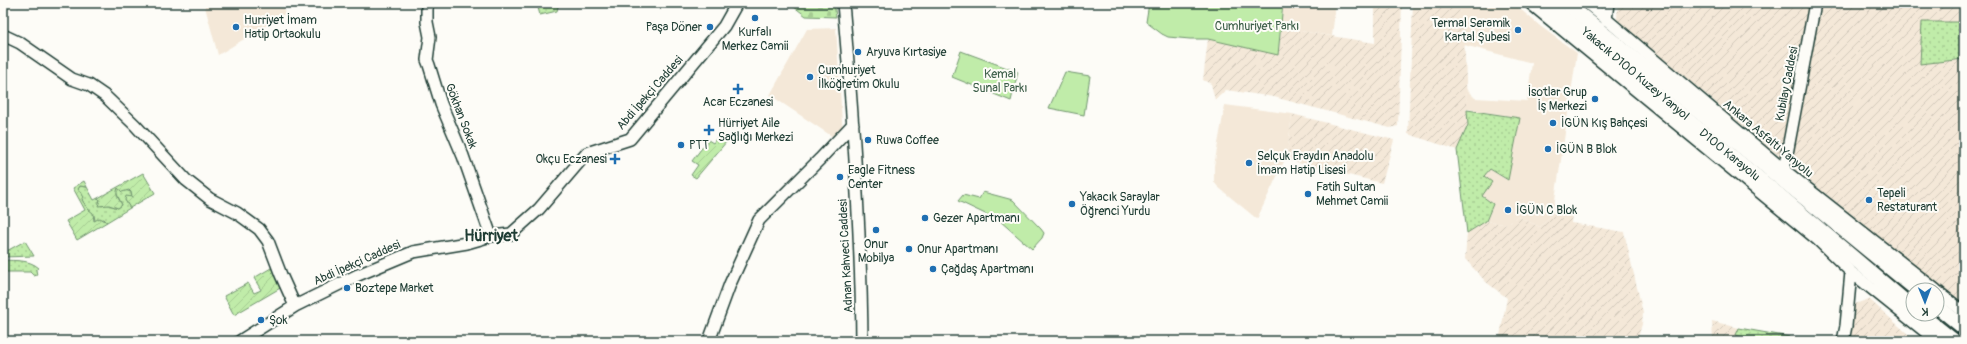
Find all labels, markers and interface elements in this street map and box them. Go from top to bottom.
place label: Hurriyet İmam Hatip Ortaokulu [244,12,321,42]
marker: Kurfalı Merkez Camii [750,13,760,23]
place label: Termal Seramik Kartal Şubesi [1432,16,1510,45]
park label: Cumhuriyet Parkı [1215,19,1299,34]
place label: Paşa Döner [646,20,703,35]
marker: Hurriyet İmam Hatip Ortaokulu [231,22,241,32]
marker: Paşa Döner [705,22,715,32]
street label: Yakacık D100 Kuzey Yanyol [1577,24,1692,124]
place label: Kurfalı Merkez Camii [722,25,788,54]
marker: Termal Seramik Kartal Şubesi [1513,25,1523,35]
place label: Aryuva Kırtasiye [866,45,946,60]
street label: Kubilay Caddesi [1772,45,1802,123]
marker: Aryuva Kırtasiye [853,47,863,57]
street label: Abdi İpekçi Caddesi [613,52,686,133]
place label: Cumhuriyet İlköğretim Okulu [818,63,900,92]
park label: Kemal Sunal Parkı [972,67,1028,96]
marker: Cumhuriyet İlköğretim Okulu [805,72,815,82]
street label: Gökhan Sokak [442,81,480,151]
marker: Acar Eczanesi [733,84,743,94]
place label: İsotlar Grup İş Merkezi [1528,84,1587,114]
marker: İsotlar Grup İş Merkezi [1590,94,1600,104]
place label: Acar Eczanesi [703,95,773,110]
street label: Ankara Asfaltı Yanyolu [1720,97,1816,181]
place label: İGÜN Kış Bahçesi [1561,115,1647,131]
place label: Hürriyet Aile Sağlığı Merkezi [718,116,793,145]
marker: İGÜN Kış Bahçesi [1548,118,1558,128]
marker: Hürriyet Aile Sağlığı Merkezi [703,124,715,136]
street label: D100 Karayolu [1696,125,1763,184]
place label: Ruwa Coffee [876,133,939,148]
marker: Ruwa Coffee [863,135,873,145]
place label: PTT [689,138,709,153]
marker: PTT [676,140,686,150]
place label: İGÜN B Blok [1556,141,1617,157]
marker: İGÜN B Blok [1543,144,1553,154]
place label: Selçuk Eraydın Anadolu İmam Hatip Lisesi [1257,149,1374,178]
place label: Okçu Eczanesi [536,152,607,167]
marker: Okçu Eczanesi [610,154,620,164]
marker: Selçuk Eraydın Anadolu İmam Hatip Lisesi [1244,158,1254,168]
place label: Eagle Fitness Center [848,163,916,192]
marker: Eagle Fitness Center [835,172,845,182]
place label: Fatih Sultan Mehmet Camii [1316,180,1388,209]
place label: Tepeli Restaturant [1877,186,1937,215]
marker: Fatih Sultan Mehmet Camii [1303,189,1313,199]
place label: Yakacık Saraylar Öğrenci Yurdu [1079,190,1161,219]
marker: Tepeli Restaturant [1864,195,1874,205]
street label: Adnan Kahveci Caddesi [836,199,856,313]
marker: Yakacık Saraylar Öğrenci Yurdu [1067,199,1077,209]
place label: İGÜN C Blok [1516,202,1577,218]
marker: İGÜN C Blok [1503,205,1513,215]
place label: Gezer Apartmanı [933,211,1020,226]
marker: Gezer Apartmanı [920,213,930,223]
marker: Onur Mobilya [871,225,881,235]
district label: Hürriyet [464,226,518,246]
street label: Abdi İpekçi Caddesi [311,236,403,289]
place label: Onur Mobilya [858,237,895,266]
place label: Onur Apartmanı [917,242,998,257]
marker: Onur Apartmanı [904,244,914,254]
place label: Çağdaş Apartmanı [941,262,1034,277]
marker: Çağdaş Apartmanı [928,264,938,274]
place label: Boztepe Market [355,281,434,296]
north arrow [1905,282,1945,322]
marker: Boztepe Market [342,283,352,293]
text: K [1921,305,1929,318]
place label: Şok [269,313,288,328]
marker: Şok [256,315,266,325]

